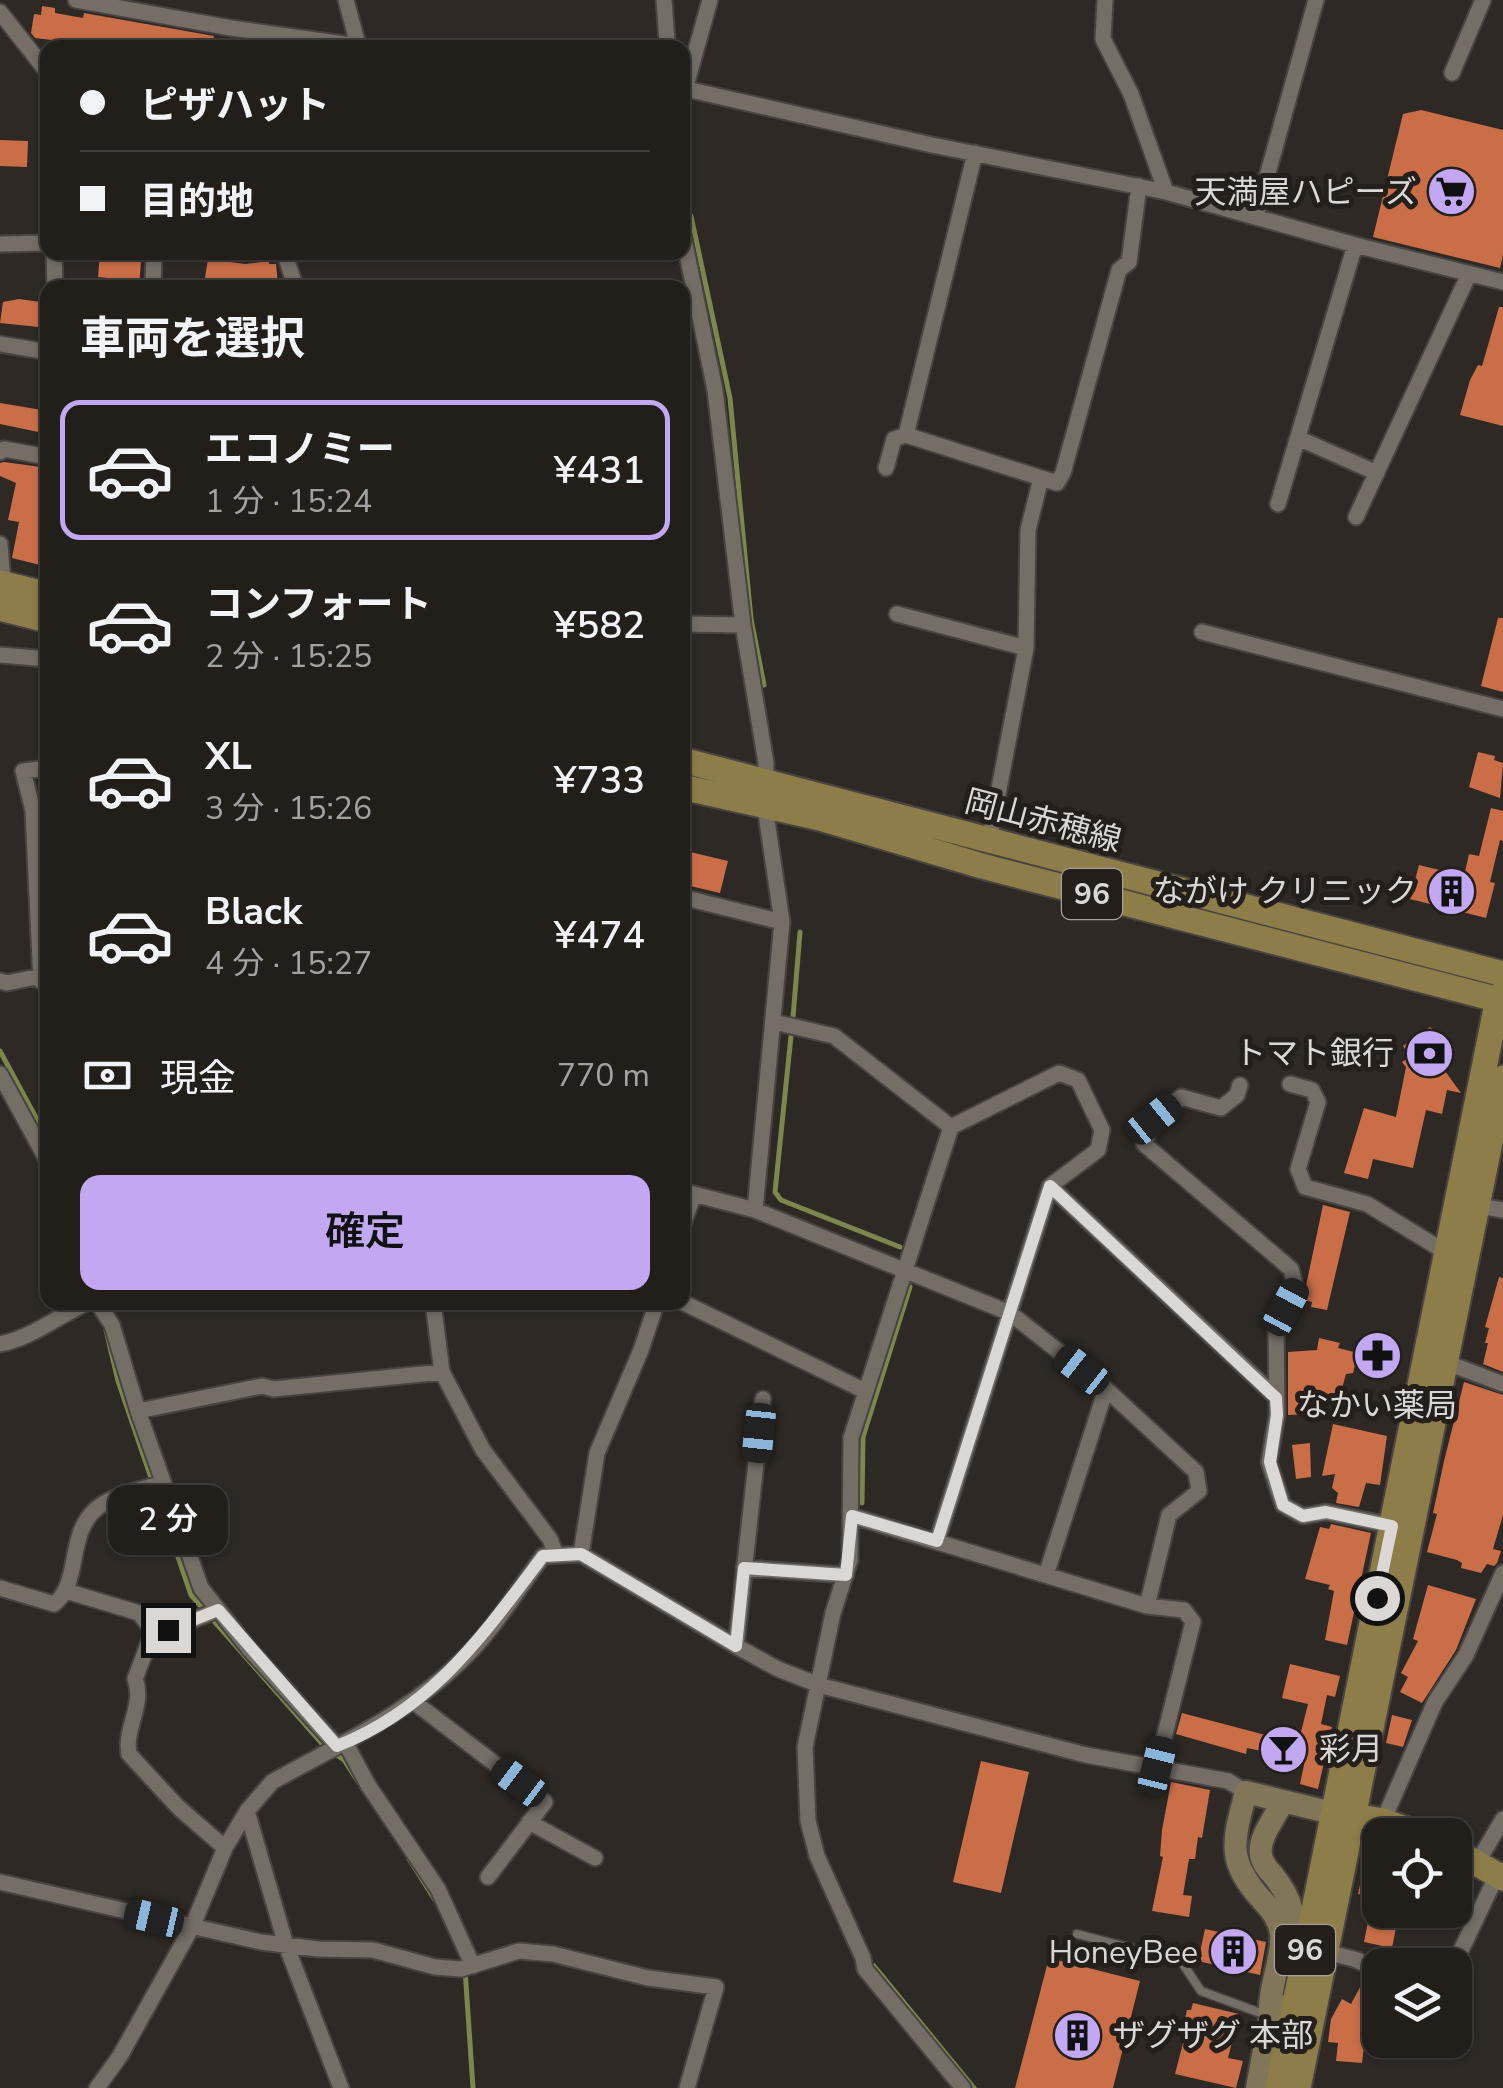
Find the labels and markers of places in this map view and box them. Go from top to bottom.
supermarket icon: 天満屋ハピーズ [1426,166,1478,218]
place label: 天満屋ハピーズ [1195,171,1417,214]
building icon: ながけ クリニック [1426,865,1478,917]
place label: ながけ クリニック [1153,870,1417,913]
bank icon: トマト銀行 [1403,1027,1455,1079]
place label: トマト銀行 [1234,1032,1394,1075]
pharmacy icon: なかい薬局 [1351,1329,1403,1381]
place label: なかい薬局 [1297,1384,1457,1427]
bar icon: 彩月 [1258,1723,1310,1775]
place label: 彩月 [1319,1728,1383,1771]
building icon: HoneyBee [1207,1926,1259,1978]
place label: HoneyBee [1049,1931,1198,1974]
building icon: ザグザグ 本部 [1052,2009,1104,2061]
place label: ザグザグ 本部 [1113,2014,1313,2057]

